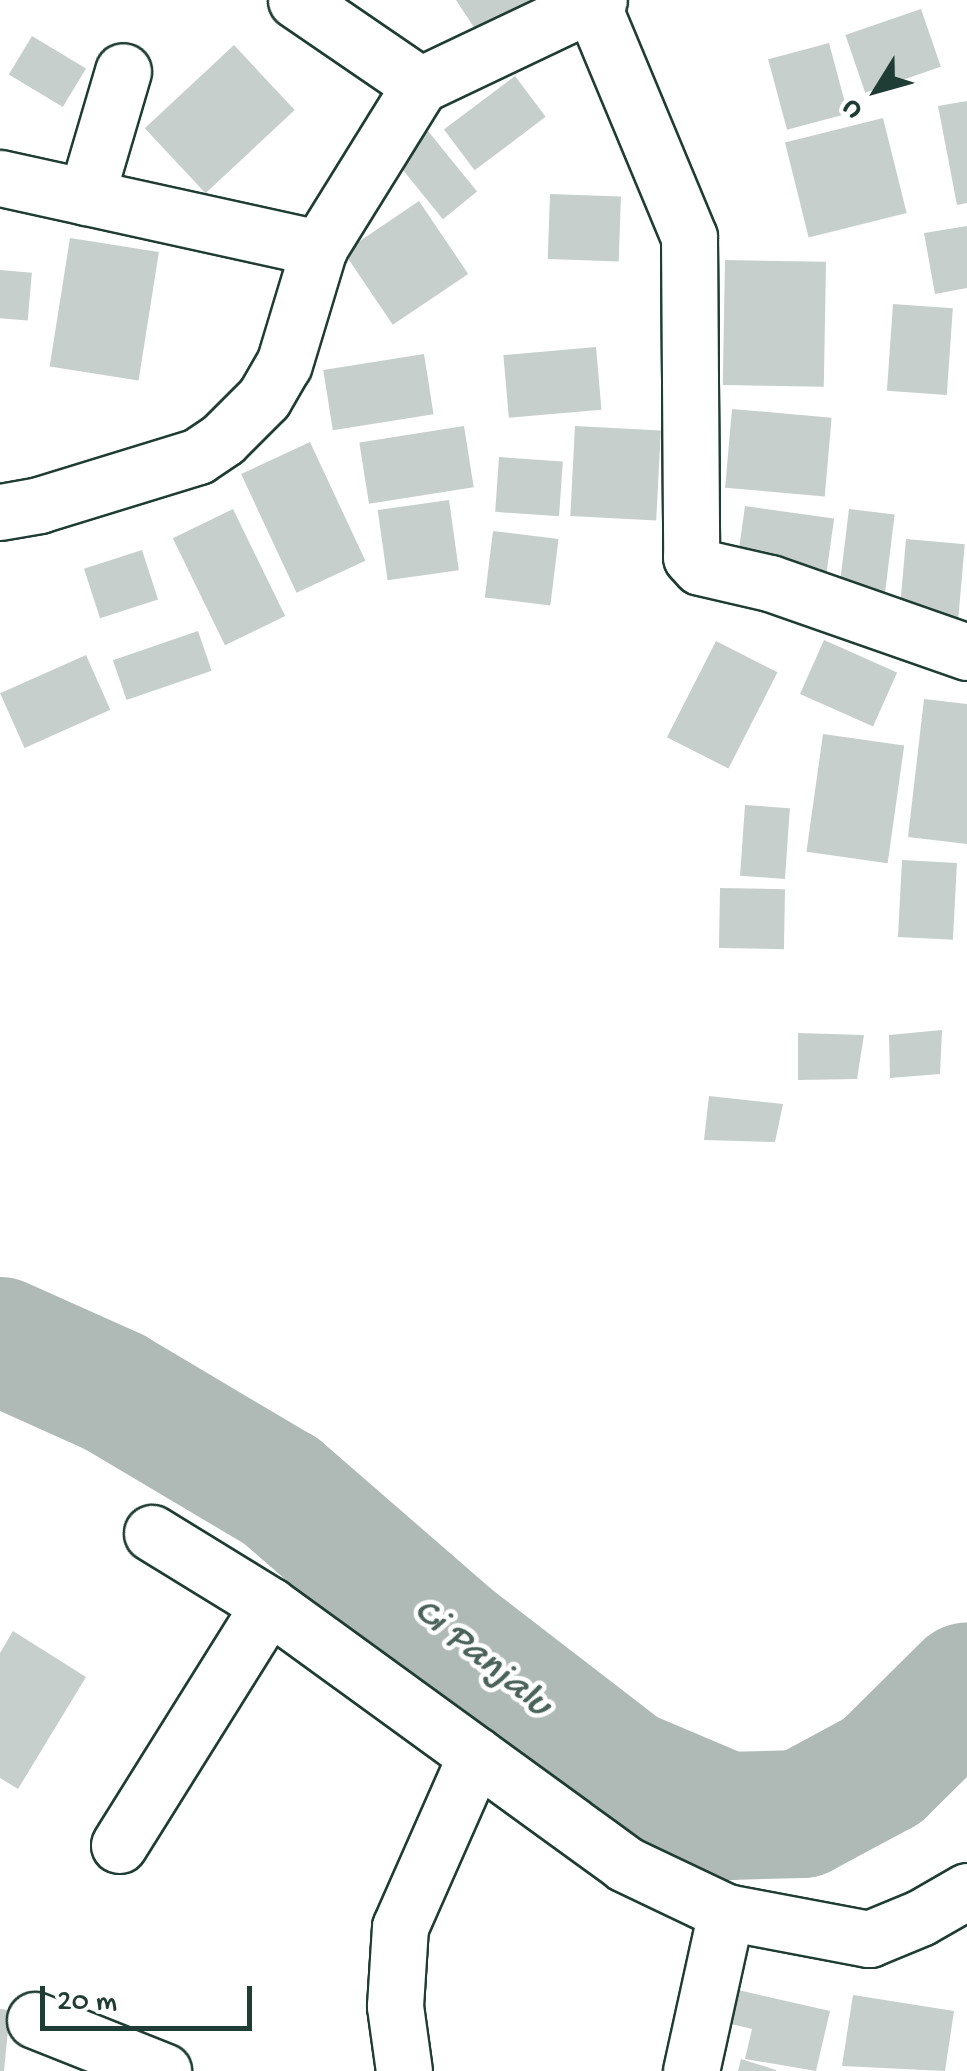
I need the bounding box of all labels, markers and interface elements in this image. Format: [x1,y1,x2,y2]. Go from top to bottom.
north arrow [827,40,927,140]
text: U [835,92,871,125]
water label: Ci Panjalu [402,1589,560,1729]
scale bar [45,1966,258,2028]
text: 20 m [57,1986,117,2021]

